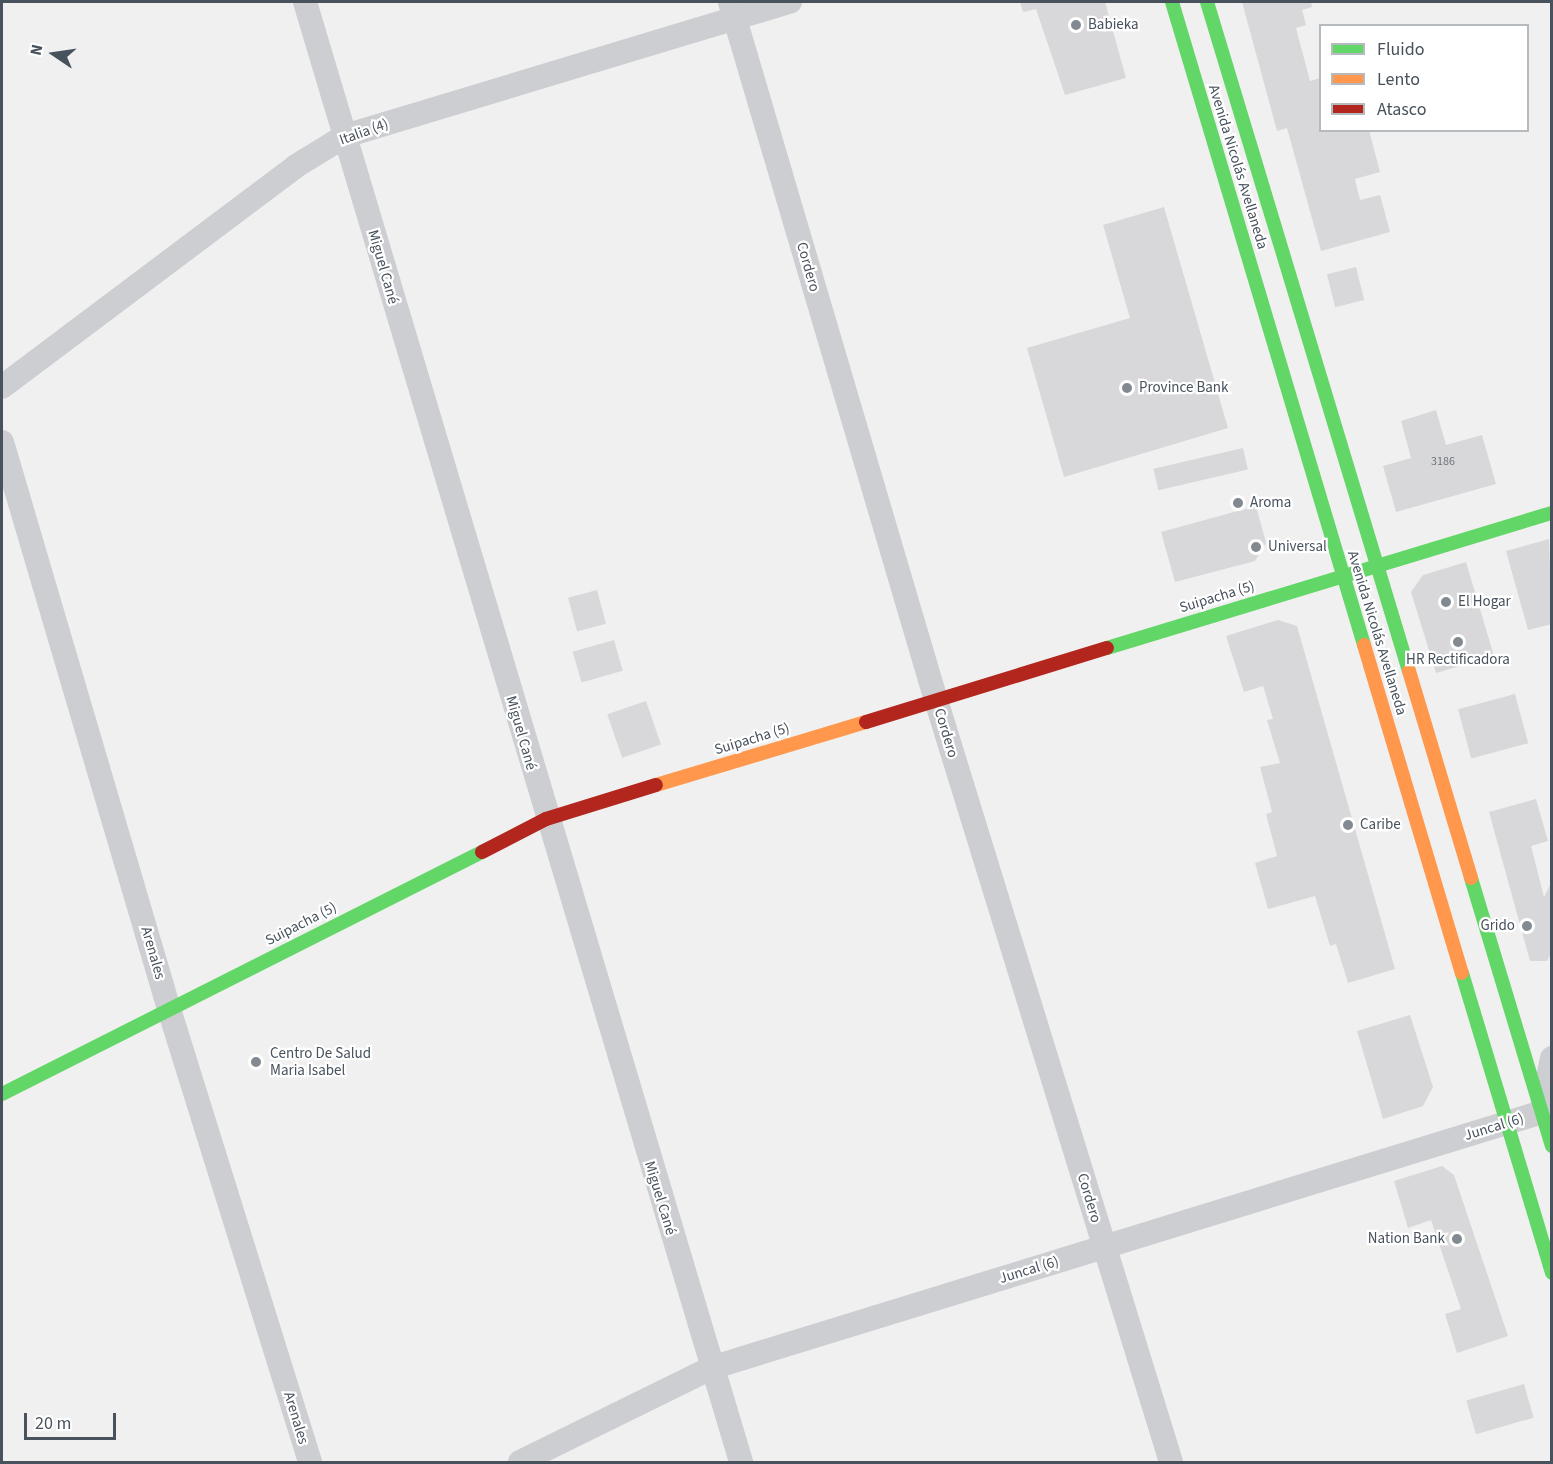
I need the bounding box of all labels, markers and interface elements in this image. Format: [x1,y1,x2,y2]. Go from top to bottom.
place label: Babieka [1088,16,1139,34]
marker: Babieka [1069,18,1083,32]
north arrow [24,24,84,84]
legend [1319,24,1529,132]
text: Fluido [1377,37,1424,62]
text: N [25,42,48,58]
text: Lento [1377,67,1420,92]
street label: Avenida Nicolás Avellaneda [1204,83,1272,251]
text: Atasco [1377,97,1426,122]
street label: Italia (4) [337,115,391,149]
street label: Miguel Cané [364,228,402,306]
street label: Cordero [792,240,824,294]
place label: Province Bank [1139,379,1228,397]
marker: Province Bank [1120,381,1134,395]
house number: 3186 [1431,455,1455,469]
place label: Aroma [1250,494,1291,512]
marker: Aroma [1231,496,1245,510]
place label: Universal [1268,538,1327,556]
marker: Universal [1249,540,1263,554]
street label: Avenida Nicolás Avellaneda [1343,549,1411,717]
street label: Suipacha (5) [1177,577,1257,617]
place label: El Hogar [1458,593,1511,611]
marker: El Hogar [1439,595,1453,609]
marker: HR Rectificadora [1451,635,1465,649]
place label: HR Rectificadora [1406,651,1510,669]
street label: Miguel Cané [502,694,540,772]
street label: Cordero [930,706,962,760]
street label: Suipacha (5) [712,719,792,759]
place label: Caribe [1360,816,1401,834]
marker: Caribe [1341,818,1355,832]
street label: Suipacha (5) [262,898,340,950]
place label: Grido [1480,917,1515,935]
marker: Grido [1520,919,1534,933]
street label: Arenales [137,925,169,981]
place label: Centro De Salud Maria Isabel [270,1044,371,1079]
marker: Centro De Salud Maria Isabel [247,1053,265,1071]
street label: Juncal (6) [1462,1109,1526,1145]
street label: Miguel Cané [640,1159,680,1237]
street label: Cordero [1073,1171,1105,1225]
place label: Nation Bank [1368,1230,1445,1248]
marker: Nation Bank [1450,1232,1464,1246]
street label: Juncal (6) [997,1252,1061,1288]
street label: Arenales [280,1390,312,1446]
scale bar [27,1401,118,1439]
text: 20 m [35,1411,71,1436]

